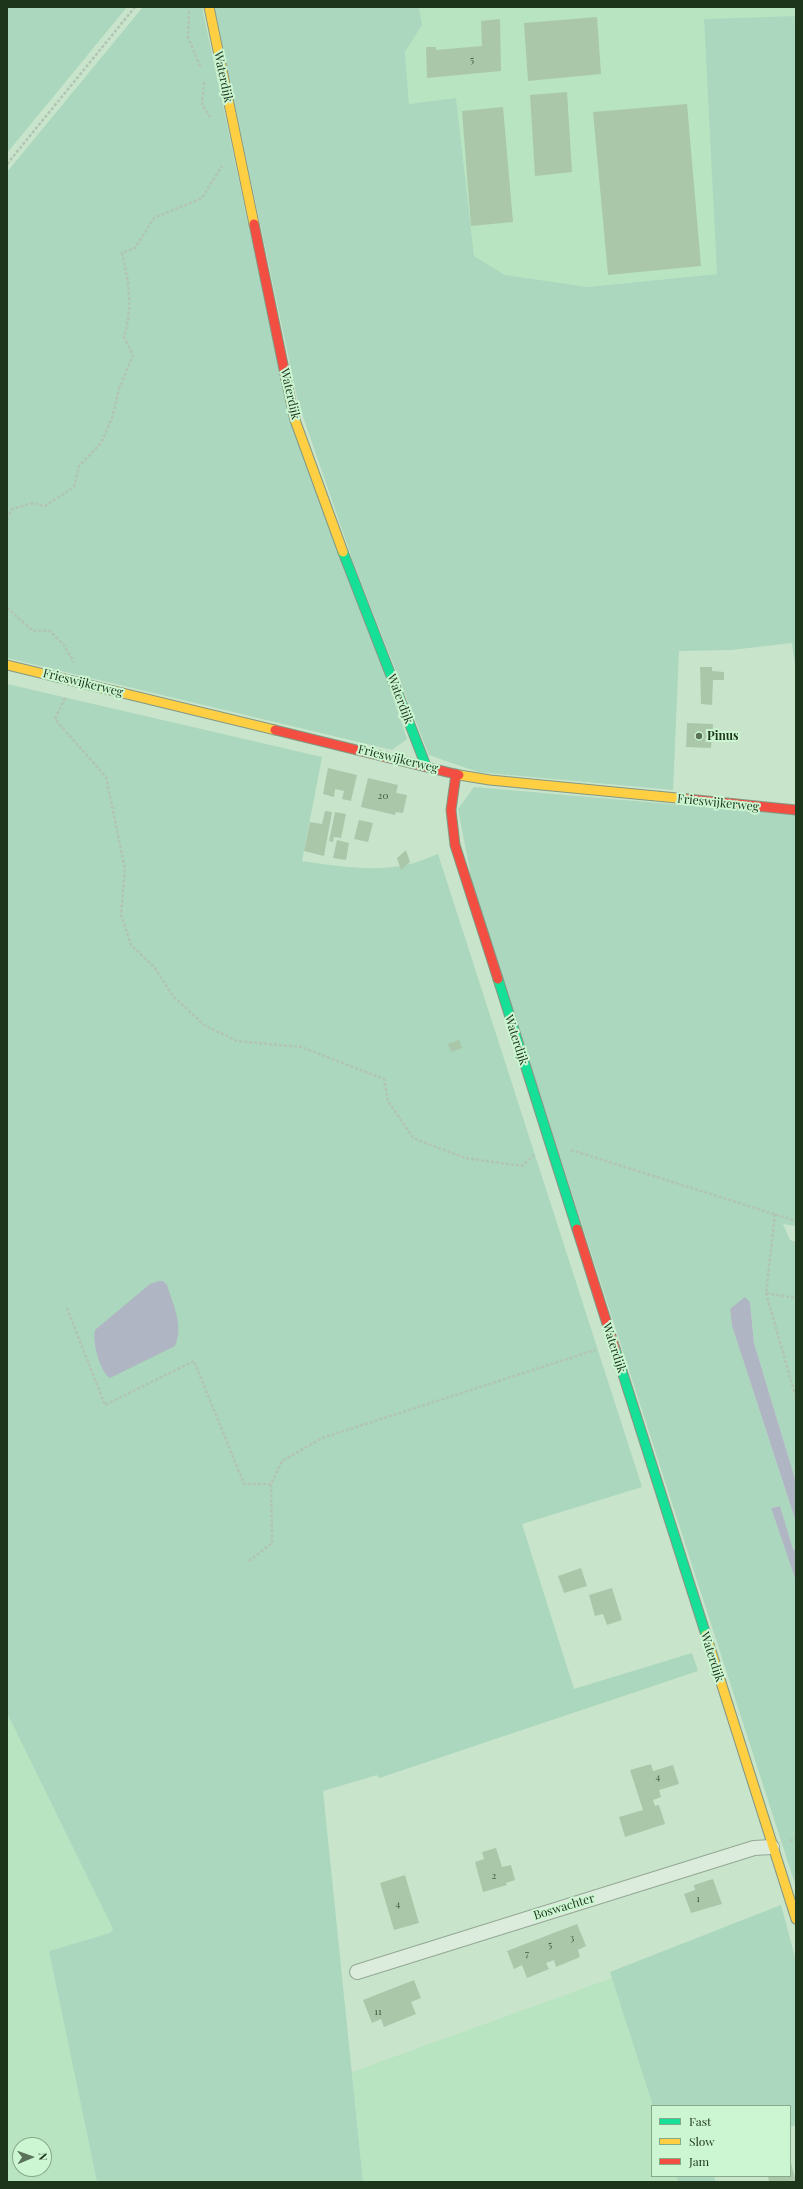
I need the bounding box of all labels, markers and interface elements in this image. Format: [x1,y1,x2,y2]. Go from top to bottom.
street label: Waterdijk [211,50,235,104]
house number: 5 [470,54,474,66]
street label: Waterdijk [277,367,303,421]
street label: Frieswijkerweg [41,666,125,700]
street label: Waterdijk [384,672,416,726]
place label: Pinus [707,729,739,743]
marker: Pinus [694,731,704,741]
street label: Frieswijkerweg [356,742,440,776]
house number: 20 [378,790,388,802]
street label: Frieswijkerweg [676,792,760,814]
street label: Waterdijk [501,1013,531,1067]
street label: Waterdijk [599,1321,629,1375]
street label: Waterdijk [697,1630,727,1684]
house number: 4 [656,1771,660,1783]
house number: 2 [492,1870,496,1882]
street label: Boswachter [532,1891,596,1923]
house number: 1 [696,1893,700,1905]
house number: 4 [396,1898,400,1910]
house number: 3 [570,1932,574,1944]
house number: 5 [548,1939,552,1951]
house number: 7 [525,1948,529,1960]
house number: 11 [374,2006,382,2018]
legend [651,2105,791,2177]
text: Fast [689,2113,711,2129]
text: Slow [689,2133,715,2149]
north arrow [12,2137,52,2177]
text: N [36,2152,51,2161]
text: Jam [689,2153,709,2169]

